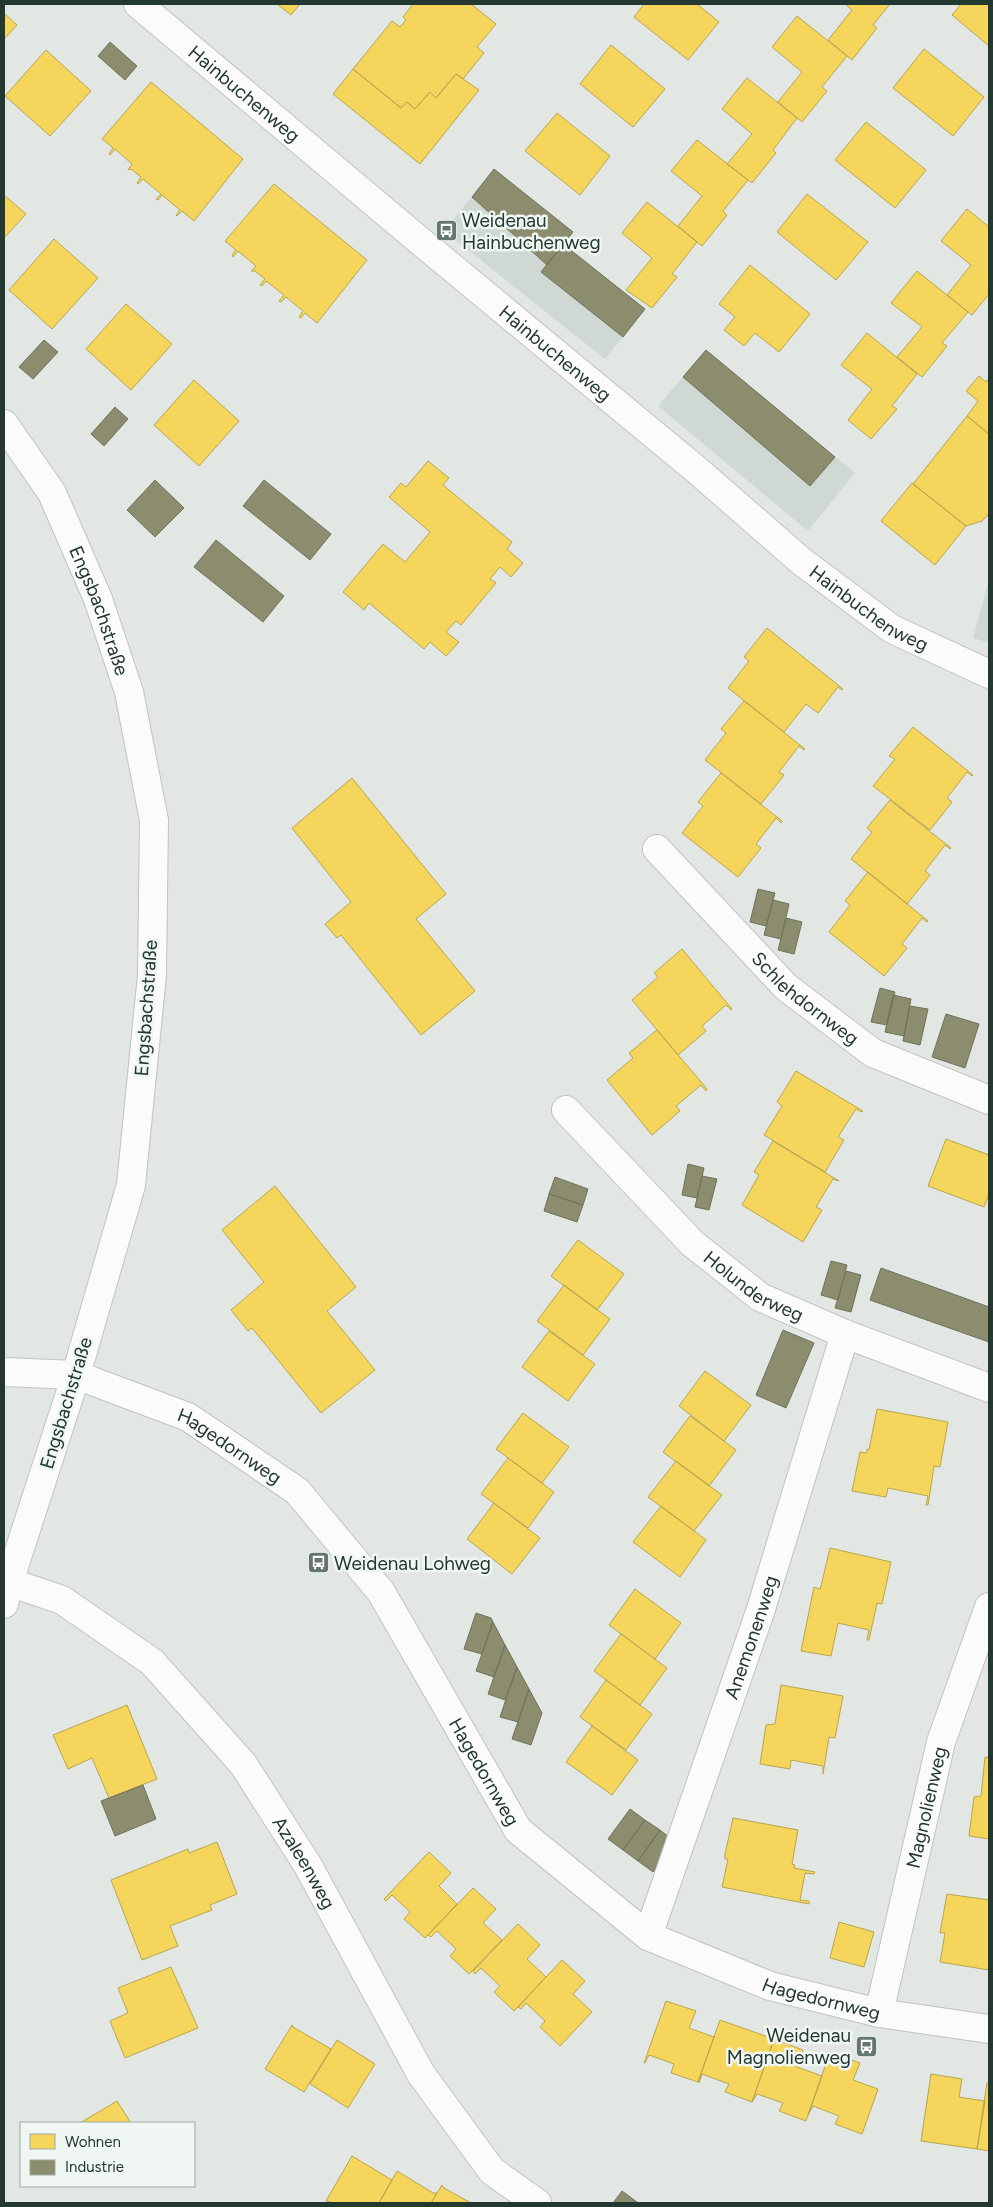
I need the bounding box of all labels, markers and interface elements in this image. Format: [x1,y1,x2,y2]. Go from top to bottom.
street label: Hainbuchenweg [184,40,305,147]
place label: Weidenau Hainbuchenweg [462,209,601,254]
bus stop icon: Weidenau Hainbuchenweg [434,219,458,243]
street label: Hainbuchenweg [495,300,616,406]
street label: Engsbachstraße [65,542,134,678]
street label: Hainbuchenweg [805,560,932,656]
street label: Engsbachstraße [130,939,162,1077]
street label: Schlehdornweg [747,947,864,1050]
street label: Holunderweg [699,1245,807,1326]
street label: Engsbachstraße [35,1334,97,1472]
street label: Hagedornweg [175,1403,286,1489]
bus stop icon: Weidenau Lohweg [306,1551,330,1575]
place label: Weidenau Lohweg [334,1552,491,1575]
street label: Anemonenweg [719,1573,782,1702]
street label: Hagedornweg [444,1713,524,1830]
street label: Magnolienweg [901,1744,951,1870]
street label: Azaleenweg [268,1812,341,1913]
street label: Hagedornweg [759,1973,883,2024]
place label: Weidenau Magnolienweg [727,2024,851,2069]
bus stop icon: Weidenau Magnolienweg [855,2034,879,2058]
legend [20,2122,195,2187]
text: Wohnen [65,2133,121,2151]
text: Industrie [65,2158,124,2176]

